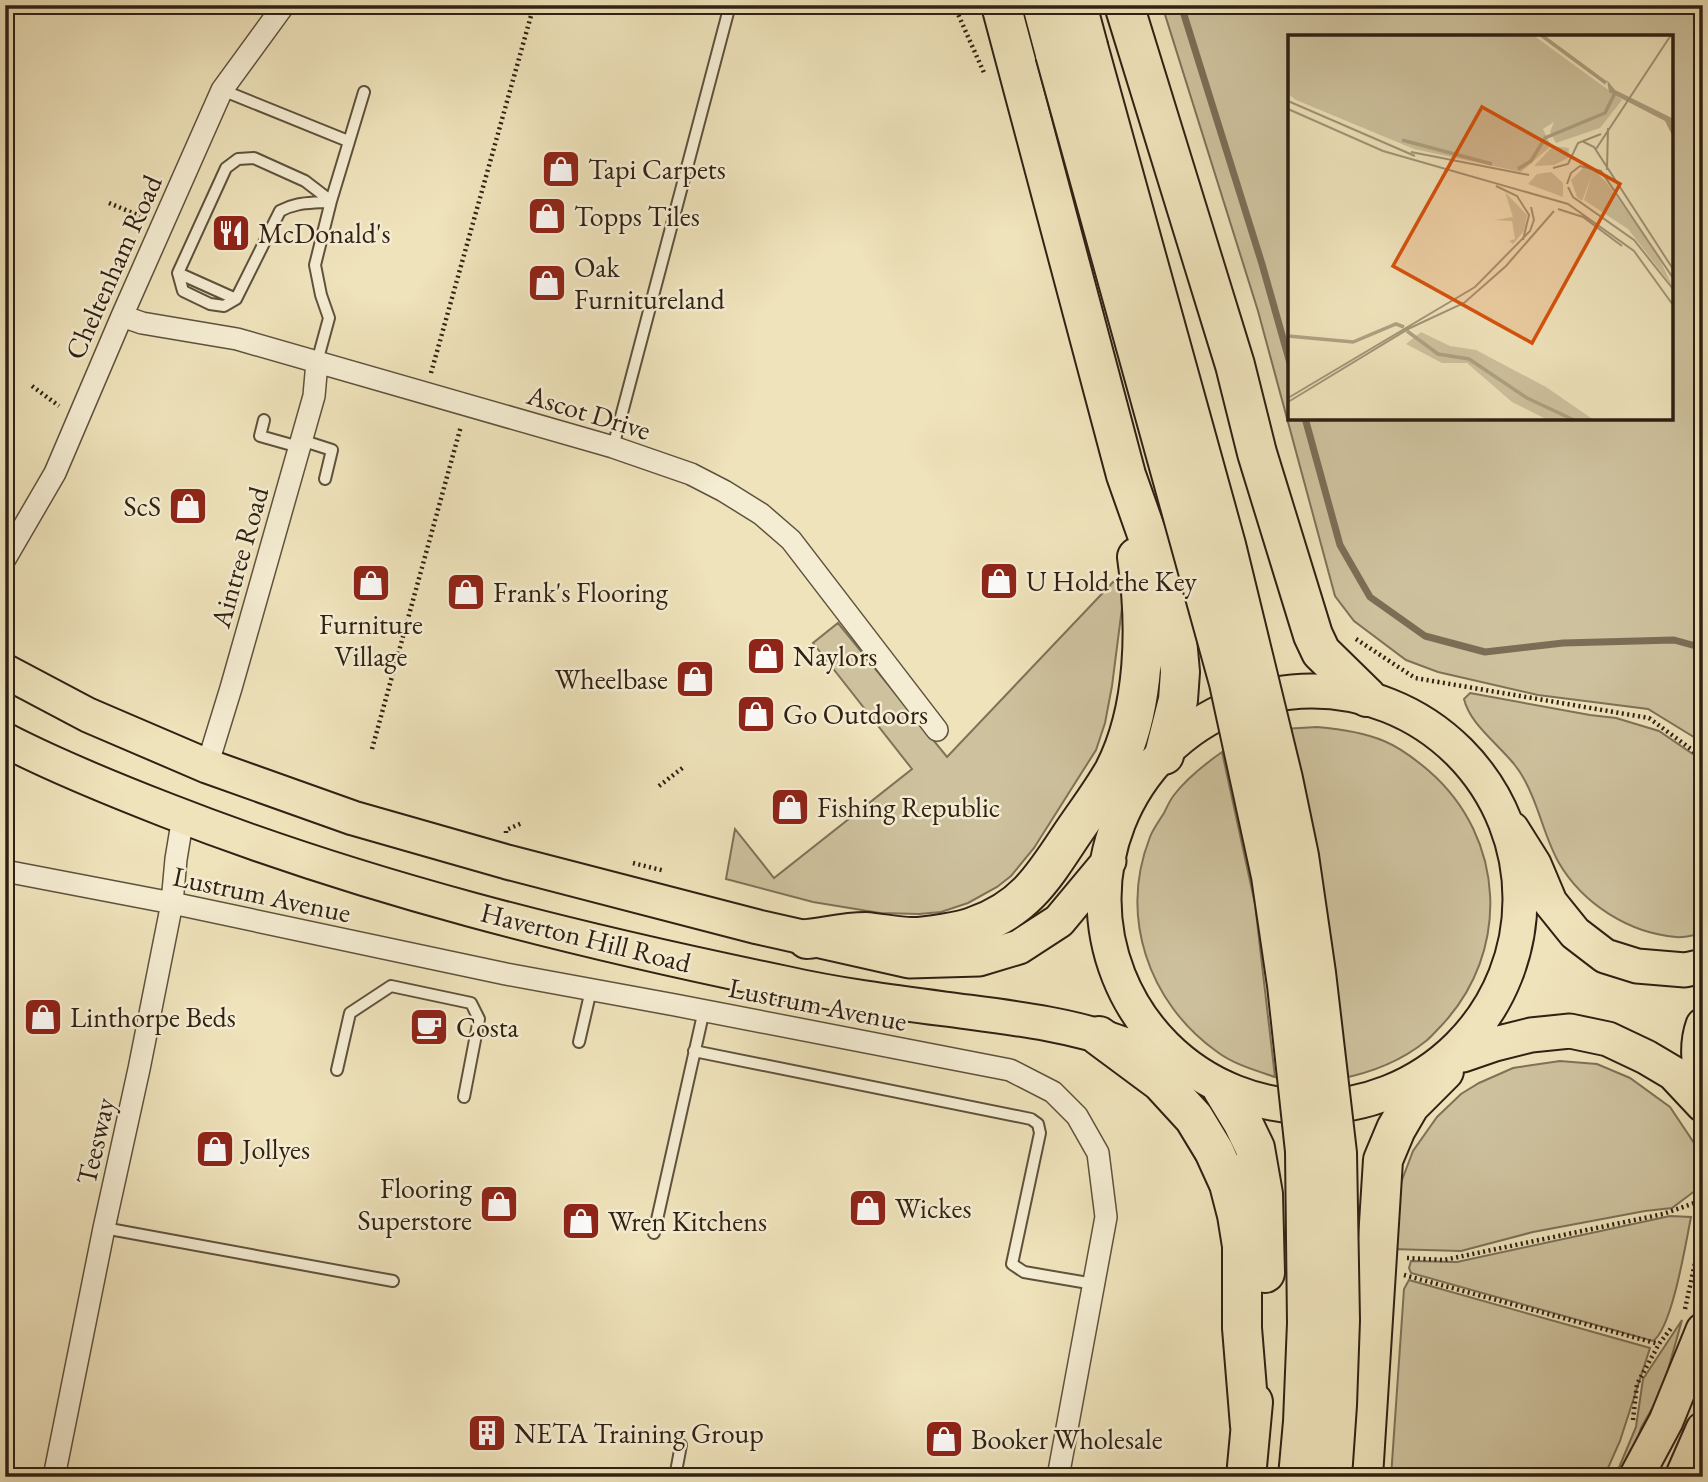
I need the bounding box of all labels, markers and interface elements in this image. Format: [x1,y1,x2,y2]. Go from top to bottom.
inset map [1288,35,1673,420]
shop icon: Tapi Carpets [540,148,582,190]
place label: Tapi Carpets [588,151,726,187]
street label: Cheltenham Road [56,168,170,365]
shop icon: Topps Tiles [526,195,568,237]
place label: Topps Tiles [574,198,700,234]
restaurant icon: McDonald's [210,212,252,254]
place label: McDonald's [258,215,391,251]
place label: Oak Furnitureland [574,249,726,317]
shop icon: Oak Furnitureland [526,262,568,304]
street label: Ascot Drive [522,376,655,448]
street label: Aintree Road [201,482,277,633]
shop icon: ScS [167,485,209,527]
place label: ScS [124,488,161,524]
shop icon: U Hold the Key [978,560,1020,602]
shop icon: Furniture Village [350,562,392,604]
place label: U Hold the Key [1026,563,1198,599]
shop icon: Frank's Flooring [445,571,487,613]
place label: Frank's Flooring [493,574,669,610]
place label: Furniture Village [319,606,423,674]
shop icon: Naylors [745,635,787,677]
place label: Naylors [793,638,877,674]
shop icon: Wheelbase [674,658,716,700]
place label: Wheelbase [555,661,668,697]
shop icon: Go Outdoors [735,693,777,735]
place label: Go Outdoors [783,696,928,732]
shop icon: Fishing Republic [769,786,811,828]
place label: Fishing Republic [817,789,1000,825]
street label: Lustrum Avenue [170,858,354,930]
street label: Haverton Hill Road [477,893,696,981]
street label: Lustrum Avenue [726,969,910,1039]
shop icon: Linthorpe Beds [22,996,64,1038]
place label: Linthorpe Beds [70,999,236,1035]
cafe icon: Costa [408,1006,450,1048]
place label: Costa [456,1009,520,1045]
street label: Teesway [68,1093,123,1188]
shop icon: Jollyes [194,1128,236,1170]
place label: Jollyes [240,1131,310,1167]
place label: Flooring Superstore [357,1170,473,1238]
shop icon: Flooring Superstore [478,1183,520,1225]
shop icon: Wickes [847,1187,889,1229]
place label: Wickes [895,1190,971,1226]
shop icon: Wren Kitchens [560,1200,602,1242]
place label: Wren Kitchens [608,1203,767,1239]
building icon: NETA Training Group [466,1412,508,1454]
place label: NETA Training Group [514,1415,764,1451]
shop icon: Booker Wholesale [923,1418,965,1460]
place label: Booker Wholesale [971,1421,1163,1457]

